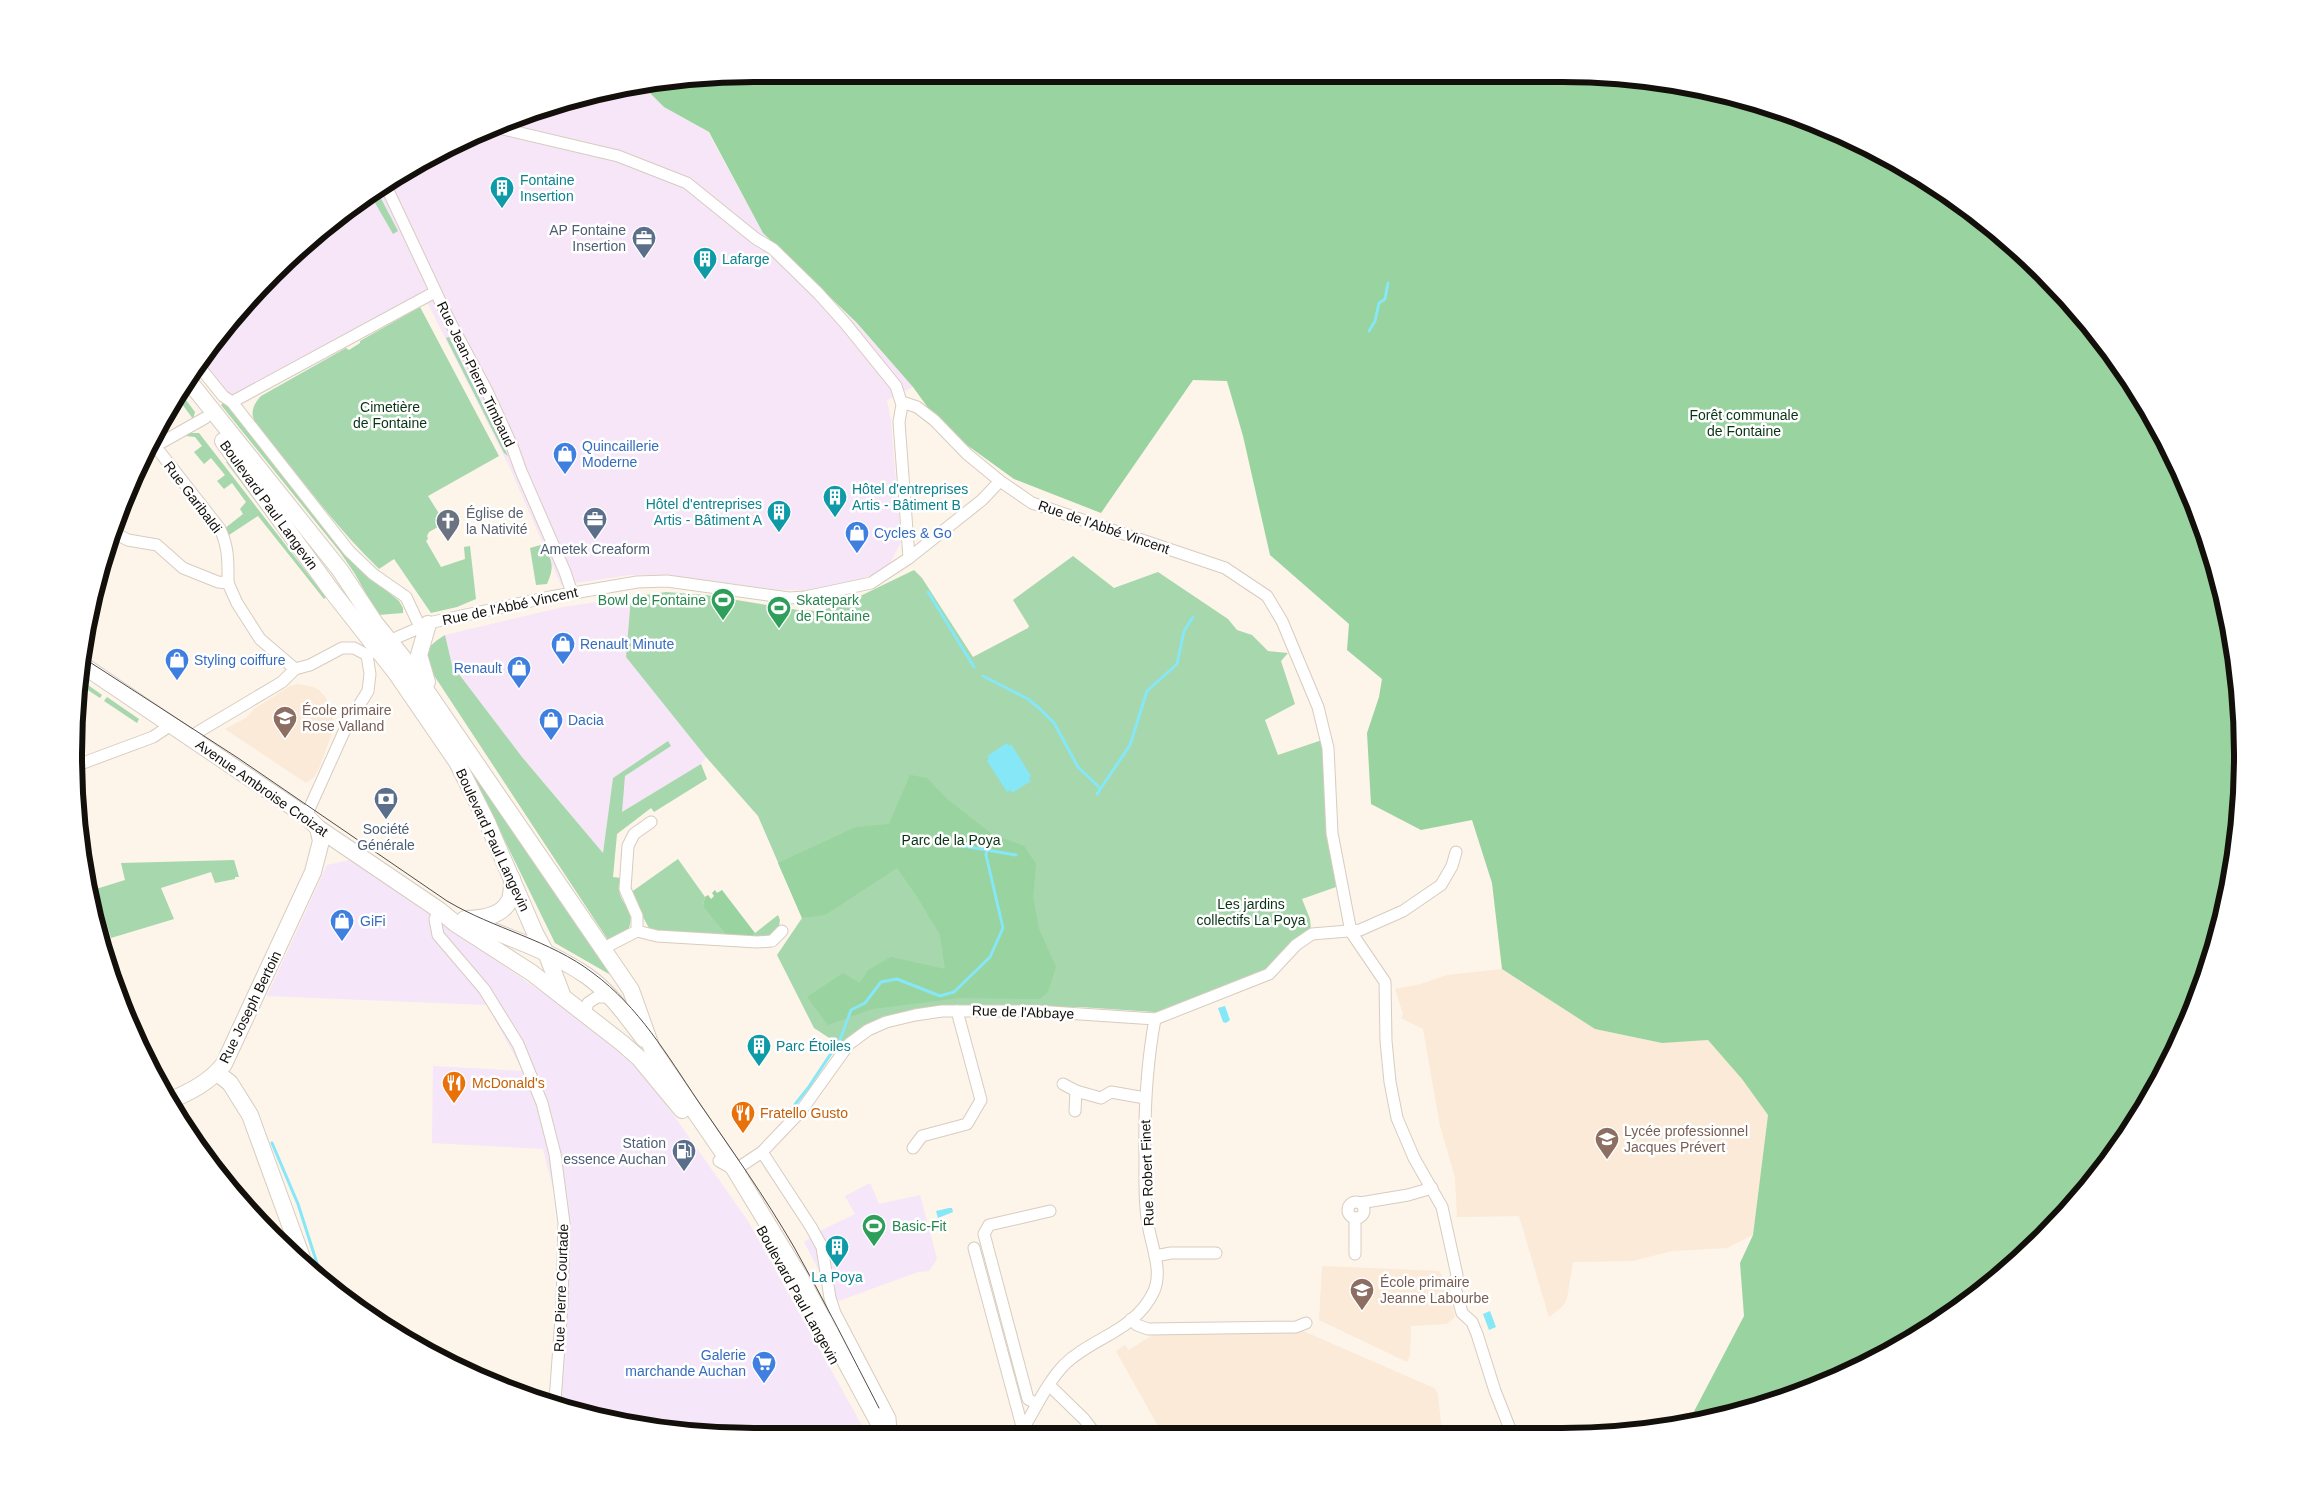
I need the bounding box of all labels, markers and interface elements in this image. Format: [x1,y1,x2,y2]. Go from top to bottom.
place label: Fontaine Insertion [520,172,575,204]
building icon: Fontaine Insertion [489,175,515,209]
place label: AP Fontaine Insertion [549,222,626,254]
office icon: AP Fontaine Insertion [631,225,657,259]
building icon: Lafarge [692,246,718,280]
place label: Lafarge [722,251,770,267]
street label: Rue Jean-Pierre Timbaud [434,299,518,449]
park label: Cimetière de Fontaine [353,399,427,431]
park label: Forêt communale de Fontaine [1690,407,1799,439]
street label: Boulevard Paul Langevin [217,437,321,573]
place label: Quincaillerie Moderne [582,438,659,470]
shop icon: Quincaillerie Moderne [552,441,578,475]
street label: Rue Garibaldi [161,458,225,536]
place label: Hôtel d'entreprises Artis - Bâtiment B [852,481,968,513]
building icon: Hôtel d'entreprises Artis - Bâtiment B [822,484,848,518]
place label: Hôtel d'entreprises Artis - Bâtiment A [646,496,763,528]
street label: Rue de l'Abbé Vincent [1036,497,1172,557]
building icon: Hôtel d'entreprises Artis - Bâtiment A [766,499,792,533]
place label: Église de la Nativité [466,505,528,537]
office icon: Ametek Creaform [582,506,608,540]
church icon: Église de la Nativité [435,508,461,542]
shop icon: Cycles & Go [844,520,870,554]
place label: Cycles & Go [874,525,952,541]
place label: Ametek Creaform [540,541,650,557]
street label: Rue de l'Abbé Vincent [441,584,579,628]
sports icon: Bowl de Fontaine [710,587,736,621]
place label: Bowl de Fontaine [598,592,706,608]
place label: Skatepark de Fontaine [796,592,870,624]
sports icon: Skatepark de Fontaine [766,595,792,629]
shop icon: Renault Minute [550,631,576,665]
place label: Renault Minute [580,636,674,652]
shop icon: Styling coiffure [164,647,190,681]
place label: Styling coiffure [194,652,286,668]
shop icon: Renault [506,655,532,689]
place label: Renault [454,660,502,676]
place label: École primaire Rose Valland [302,702,392,734]
school or university icon: École primaire Rose Valland [272,705,298,739]
shop icon: Dacia [538,707,564,741]
place label: Dacia [568,712,604,728]
street label: Avenue Ambroise Croizat [193,736,331,840]
street label: Boulevard Paul Langevin [453,766,533,914]
bank icon: Société Générale [373,786,399,820]
place label: Société Générale [357,821,415,853]
park label: Parc de la Poya [902,832,1001,848]
park label: Les jardins collectifs La Poya [1197,896,1306,928]
shop icon: GiFi [329,908,355,942]
place label: GiFi [360,913,386,929]
street label: Rue Joseph Bertoin [216,948,284,1066]
street label: Rue de l'Abbaye [972,1002,1075,1022]
building icon: Parc Étoiles [746,1033,772,1067]
place label: Parc Étoiles [776,1038,851,1054]
restaurant icon: McDonald's [441,1070,467,1104]
place label: McDonald's [472,1075,545,1091]
restaurant icon: Fratello Gusto [730,1100,756,1134]
place label: Fratello Gusto [760,1105,848,1121]
street label: Rue Robert Finet [1137,1119,1157,1227]
place label: Lycée professionnel Jacques Prévert [1624,1123,1748,1155]
school or university icon: Lycée professionnel Jacques Prévert [1594,1126,1620,1160]
place label: Station essence Auchan [563,1135,666,1167]
fuel station icon: Station essence Auchan [671,1138,697,1172]
sports icon: Basic-Fit [861,1213,887,1247]
place label: Basic-Fit [892,1218,947,1234]
street label: Rue Pierre Courtade [551,1223,571,1352]
street label: Boulevard Paul Langevin [753,1223,843,1367]
building icon: La Poya [824,1234,850,1268]
place label: La Poya [811,1269,863,1285]
place label: École primaire Jeanne Labourbe [1380,1274,1489,1306]
school or university icon: École primaire Jeanne Labourbe [1349,1277,1375,1311]
place label: Galerie marchande Auchan [625,1347,746,1379]
supermarket icon: Galerie marchande Auchan [751,1350,777,1384]

